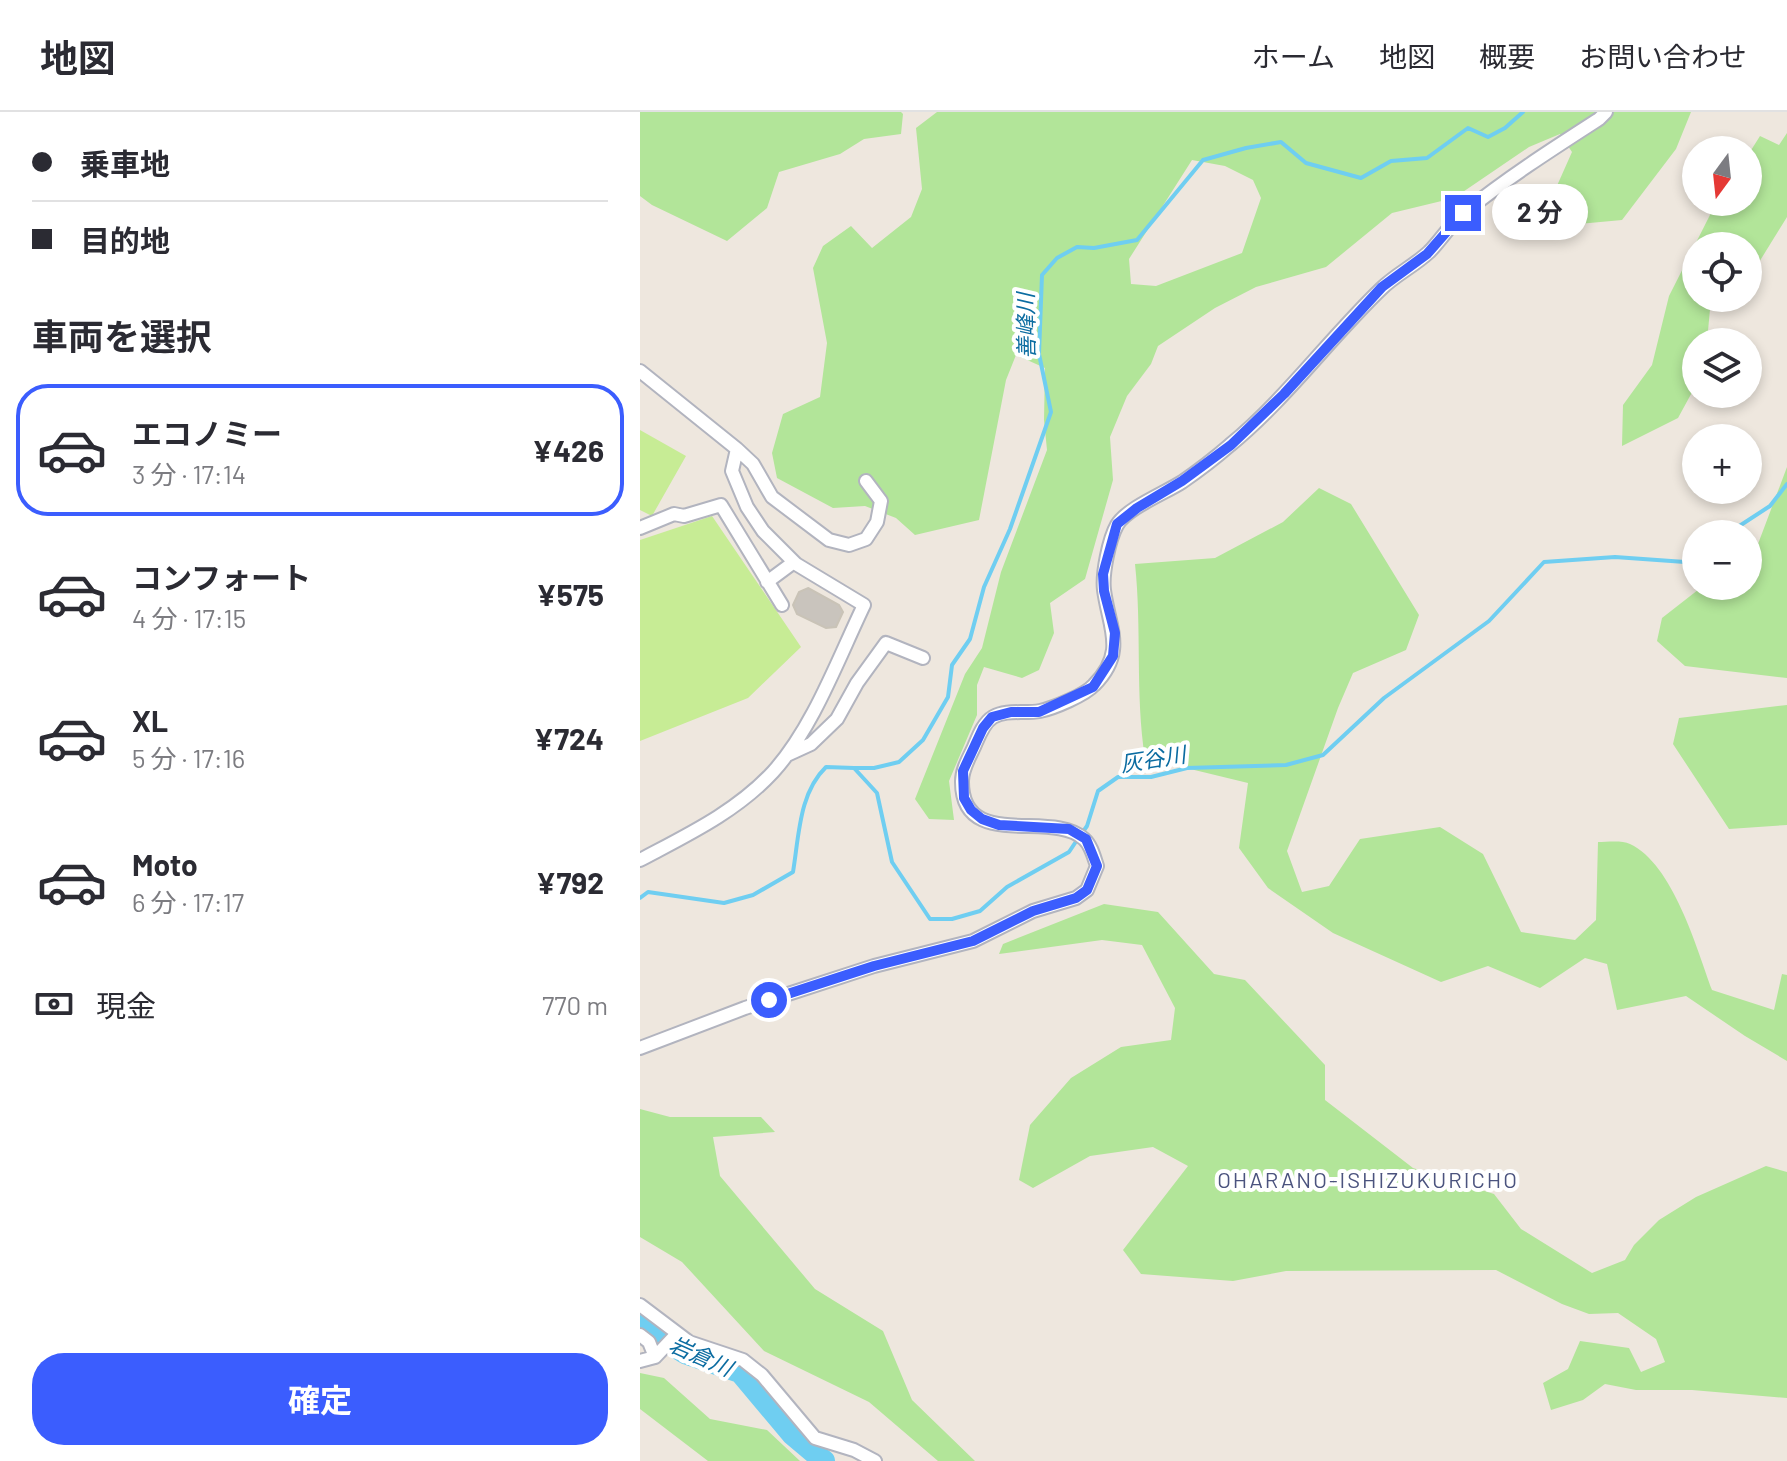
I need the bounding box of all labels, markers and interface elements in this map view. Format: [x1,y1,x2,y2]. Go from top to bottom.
text: 地図 [40,34,116,80]
text: ホーム [1252,39,1335,73]
text: 地図 [1379,39,1435,73]
text: 概要 [1479,39,1535,73]
text: お問い合わせ [1579,39,1747,73]
north arrow [1682,136,1762,216]
map controls [1682,136,1762,600]
text: 乗車地 [80,145,170,181]
callout: 2 分 [1491,185,1587,241]
route end [1445,195,1481,231]
text: 2 分 [1517,196,1563,227]
text: 目的地 [80,222,170,258]
button: locate [1682,232,1762,312]
water label: 善峰川 [1011,291,1039,359]
text: 車両を選択 [32,314,212,357]
button: layers [1682,328,1762,408]
icon: car [36,414,108,486]
text: エコノミー [132,415,282,451]
button: + [1682,424,1762,504]
text: ¥426 [532,432,604,468]
text: 3 分 · 17:14 [132,458,246,489]
button: − [1682,520,1762,600]
icon: car [36,558,108,630]
text: コンフォート [132,559,311,595]
text: ¥575 [536,576,604,612]
text: 4 分 · 17:15 [132,602,246,633]
icon: car [36,702,108,774]
text: XL [132,702,168,738]
text: ¥724 [534,720,604,756]
water label: 灰谷川 [1118,740,1189,776]
text: 5 分 · 17:16 [132,742,245,773]
icon: car [36,846,108,918]
text: Moto [132,846,198,882]
text: ¥792 [536,864,604,900]
text: 6 分 · 17:17 [132,886,244,917]
icon: cash [32,982,76,1026]
route start [751,982,787,1018]
text: 現金 [96,987,156,1023]
text: 770 m [542,989,608,1020]
district label: OHARANO-ISHIZUKURICHO [1217,1166,1519,1192]
water label: 岩倉川 [666,1330,739,1381]
button: 確定 [32,1353,608,1445]

